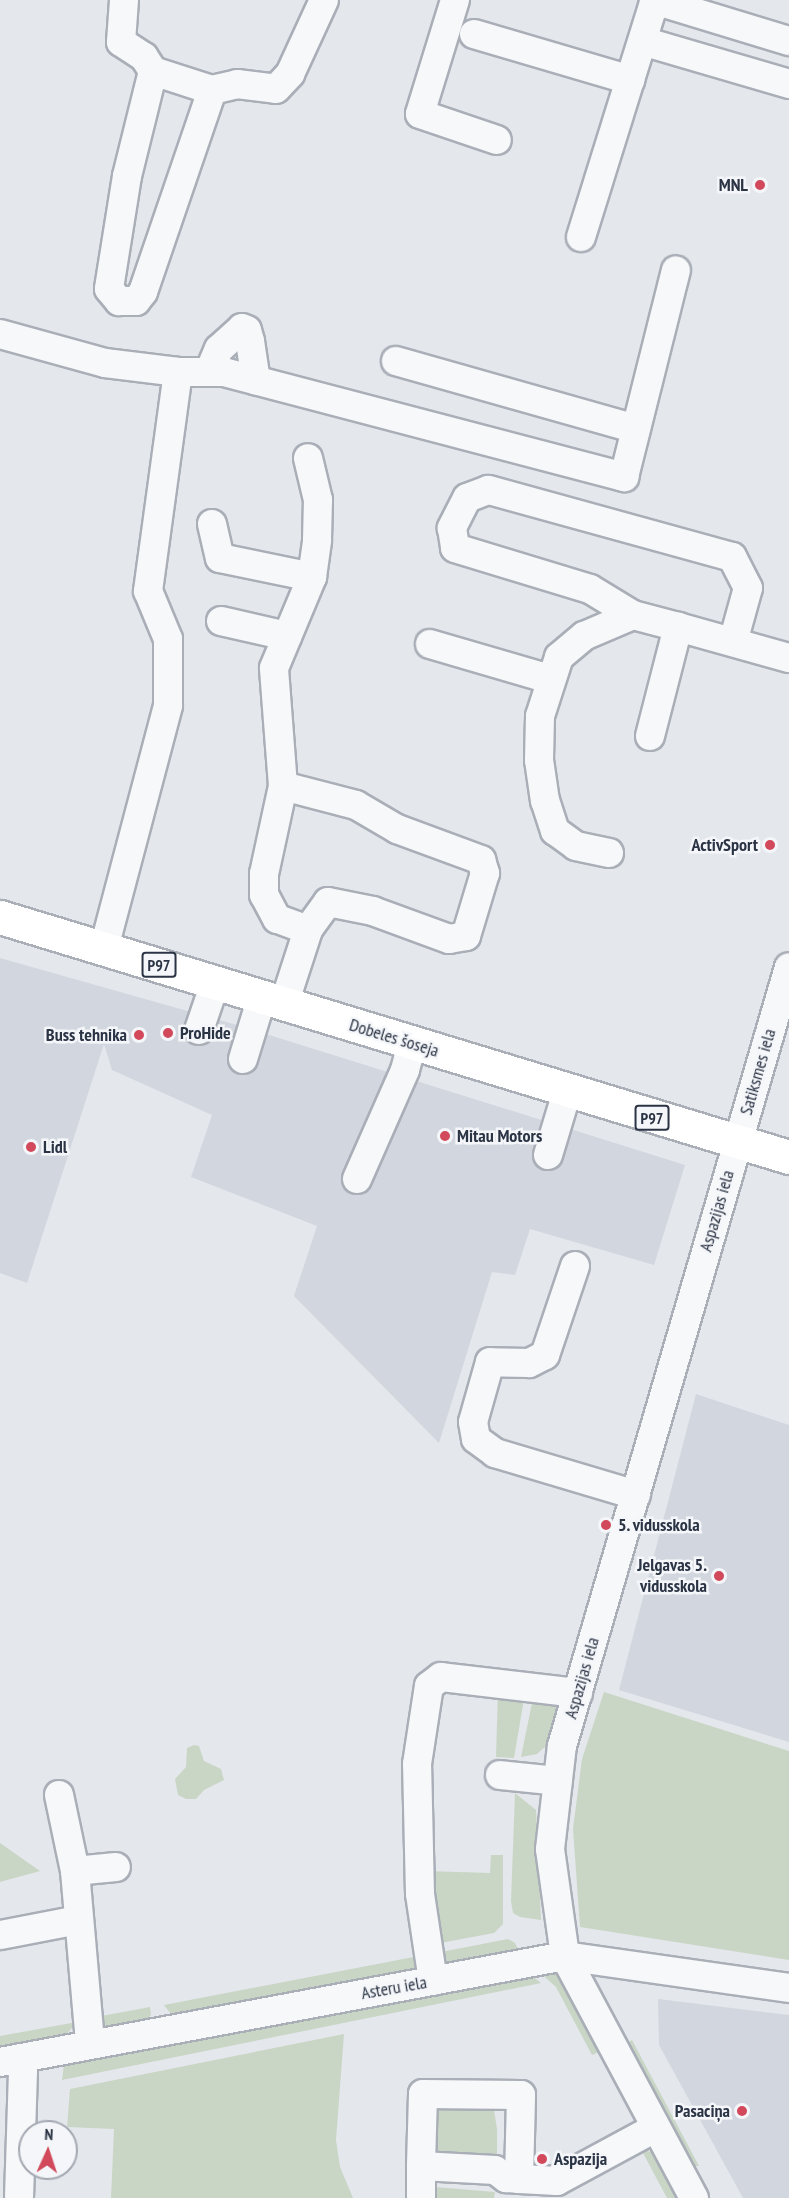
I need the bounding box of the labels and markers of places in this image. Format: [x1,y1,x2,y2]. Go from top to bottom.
place label: MNL [719,174,748,196]
marker: MNL [753,178,767,192]
place label: ActivSport [692,834,758,856]
marker: ActivSport [763,838,777,852]
place label: ProHide [180,1022,231,1044]
place label: Buss tehnika [46,1024,127,1046]
marker: ProHide [161,1026,175,1040]
marker: Buss tehnika [132,1028,146,1042]
place label: Mitau Motors [457,1125,542,1147]
marker: Mitau Motors [438,1129,452,1143]
place label: Lidl [43,1136,67,1158]
marker: Lidl [24,1140,38,1154]
place label: 5. vidusskola [618,1514,701,1536]
marker: 5. vidusskola [599,1518,613,1532]
place label: Jelgavas 5. vidusskola [637,1555,707,1598]
marker: Jelgavas 5. vidusskola [712,1569,726,1583]
place label: Pasaciņa [675,2100,730,2122]
marker: Pasaciņa [735,2104,749,2118]
place label: Aspazija [554,2148,607,2170]
marker: Aspazija [535,2152,549,2166]

